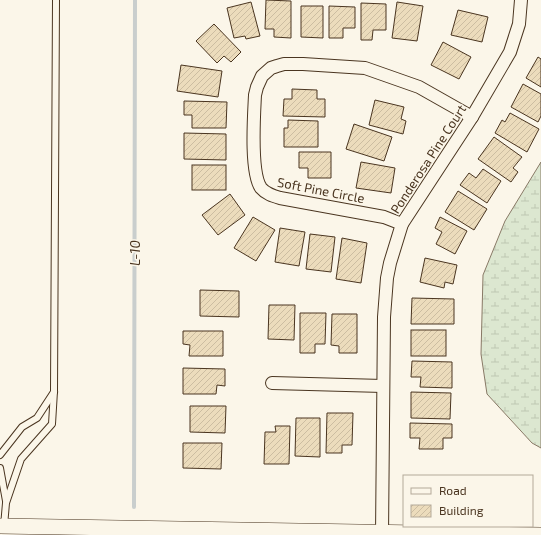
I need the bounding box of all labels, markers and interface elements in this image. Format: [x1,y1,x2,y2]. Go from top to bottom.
street label: Ponderosa Pine Court [387,101,469,217]
street label: Soft Pine Circle [276,174,366,206]
water label: L-10 [126,240,143,266]
legend [403,475,533,527]
text: Road [439,483,467,497]
text: Building [439,503,484,517]

